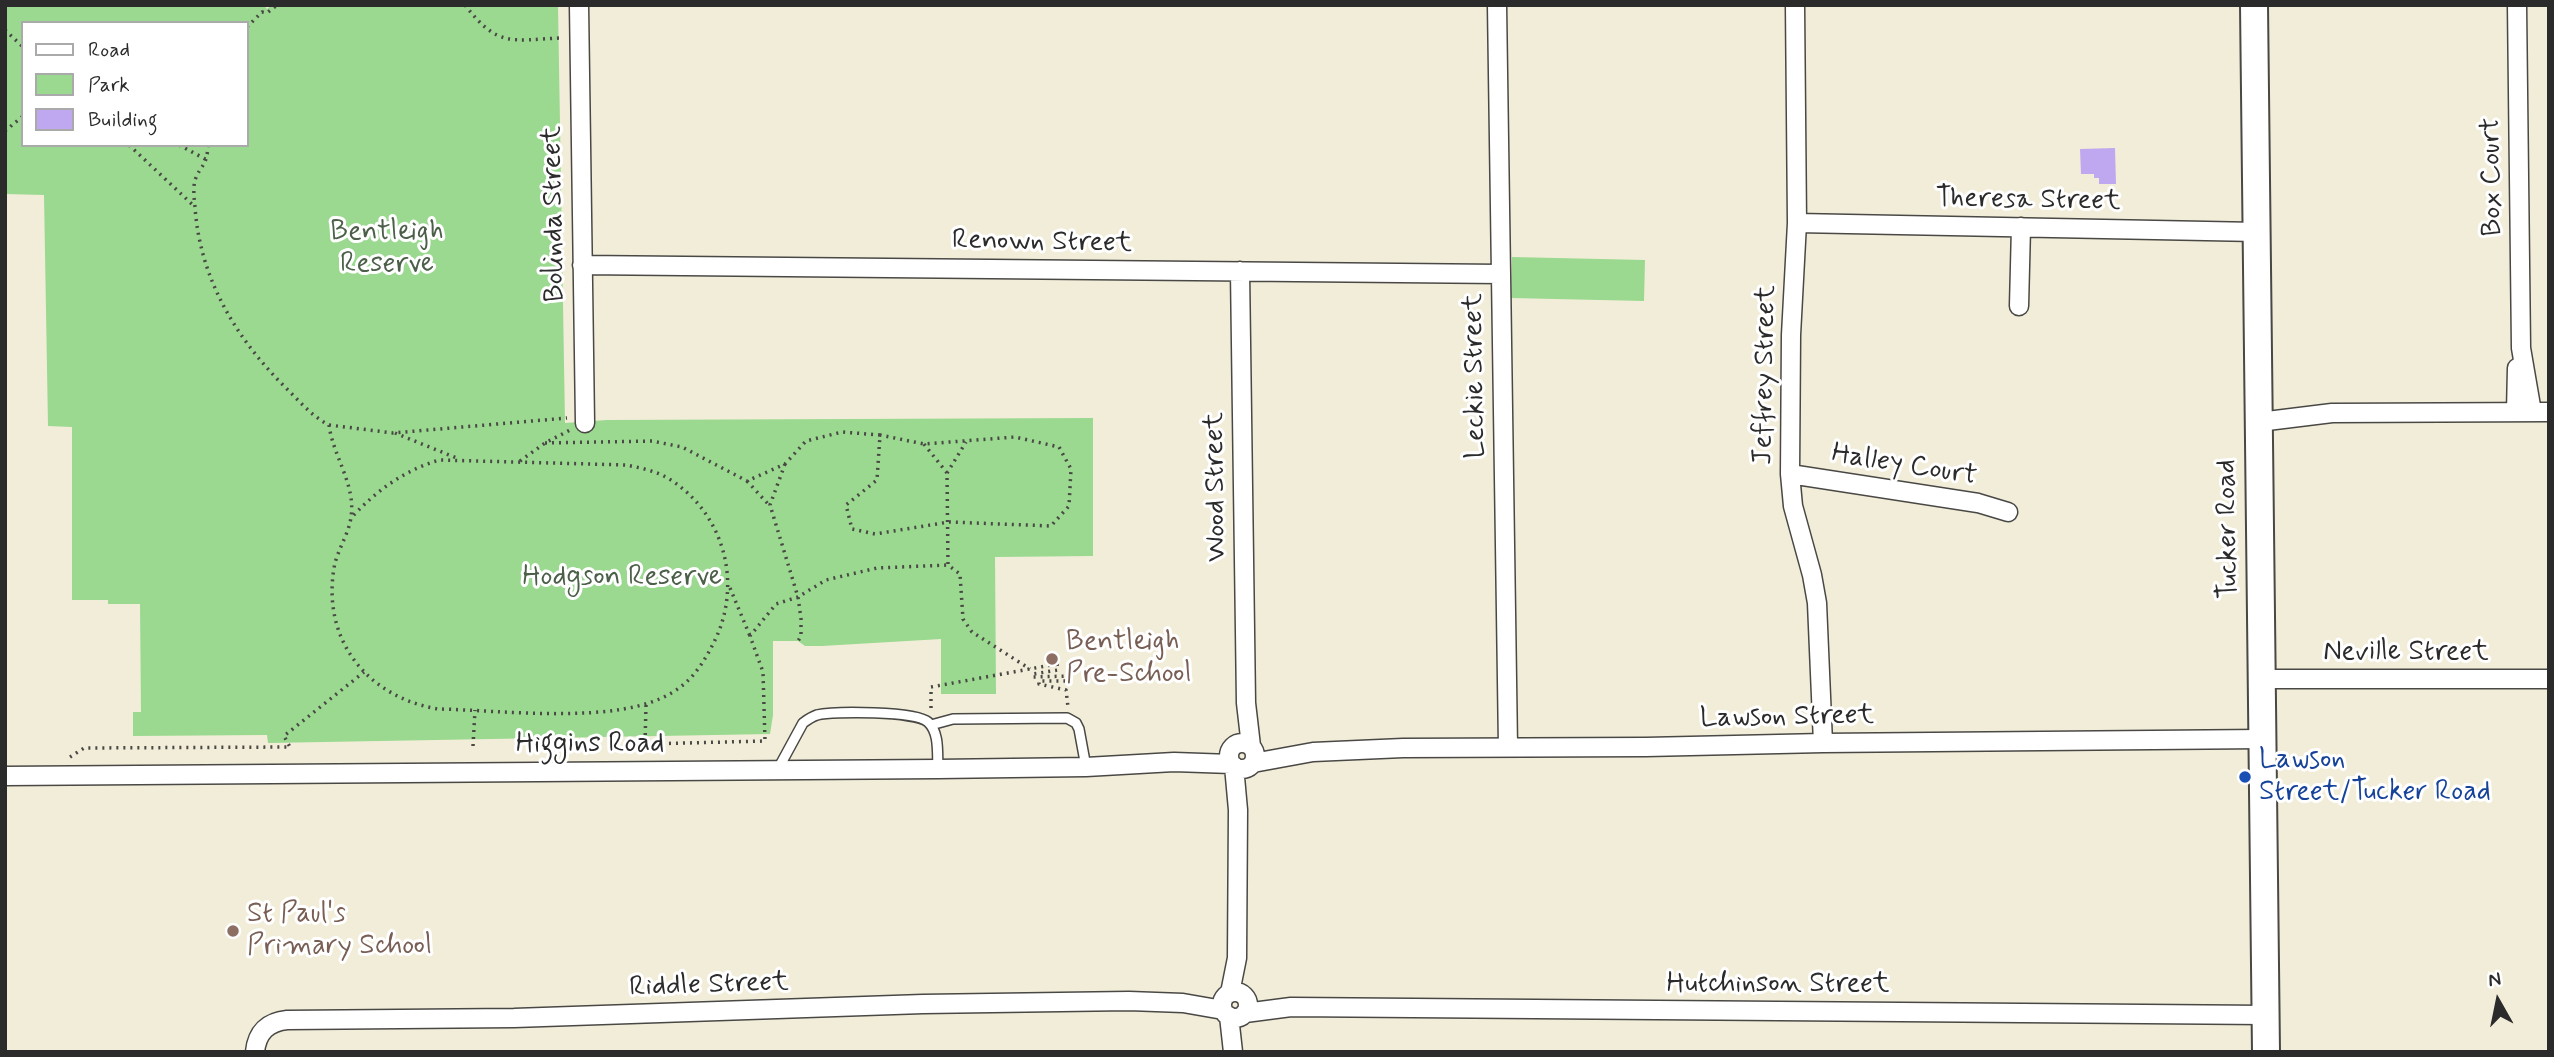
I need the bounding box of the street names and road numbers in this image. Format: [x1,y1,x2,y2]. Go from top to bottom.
street label: Box Court [2475,117,2511,237]
street label: Bolinda Street [537,126,573,302]
street label: Theresa Street [1935,183,2121,219]
street label: Renown Street [952,225,1132,261]
street label: Jeffrey Street [1748,285,1784,465]
street label: Leckie Street [1458,293,1494,459]
street label: Wood Street [1199,412,1235,562]
street label: Halley Court [1829,438,1979,494]
street label: Tucker Road [2211,459,2247,599]
street label: Neville Street [2323,636,2489,670]
street label: Lawson Street [1700,700,1874,736]
street label: Higgins Road [516,728,664,762]
street label: Riddle Street [629,966,789,1006]
street label: Hutchinson Street [1667,968,1889,1002]

